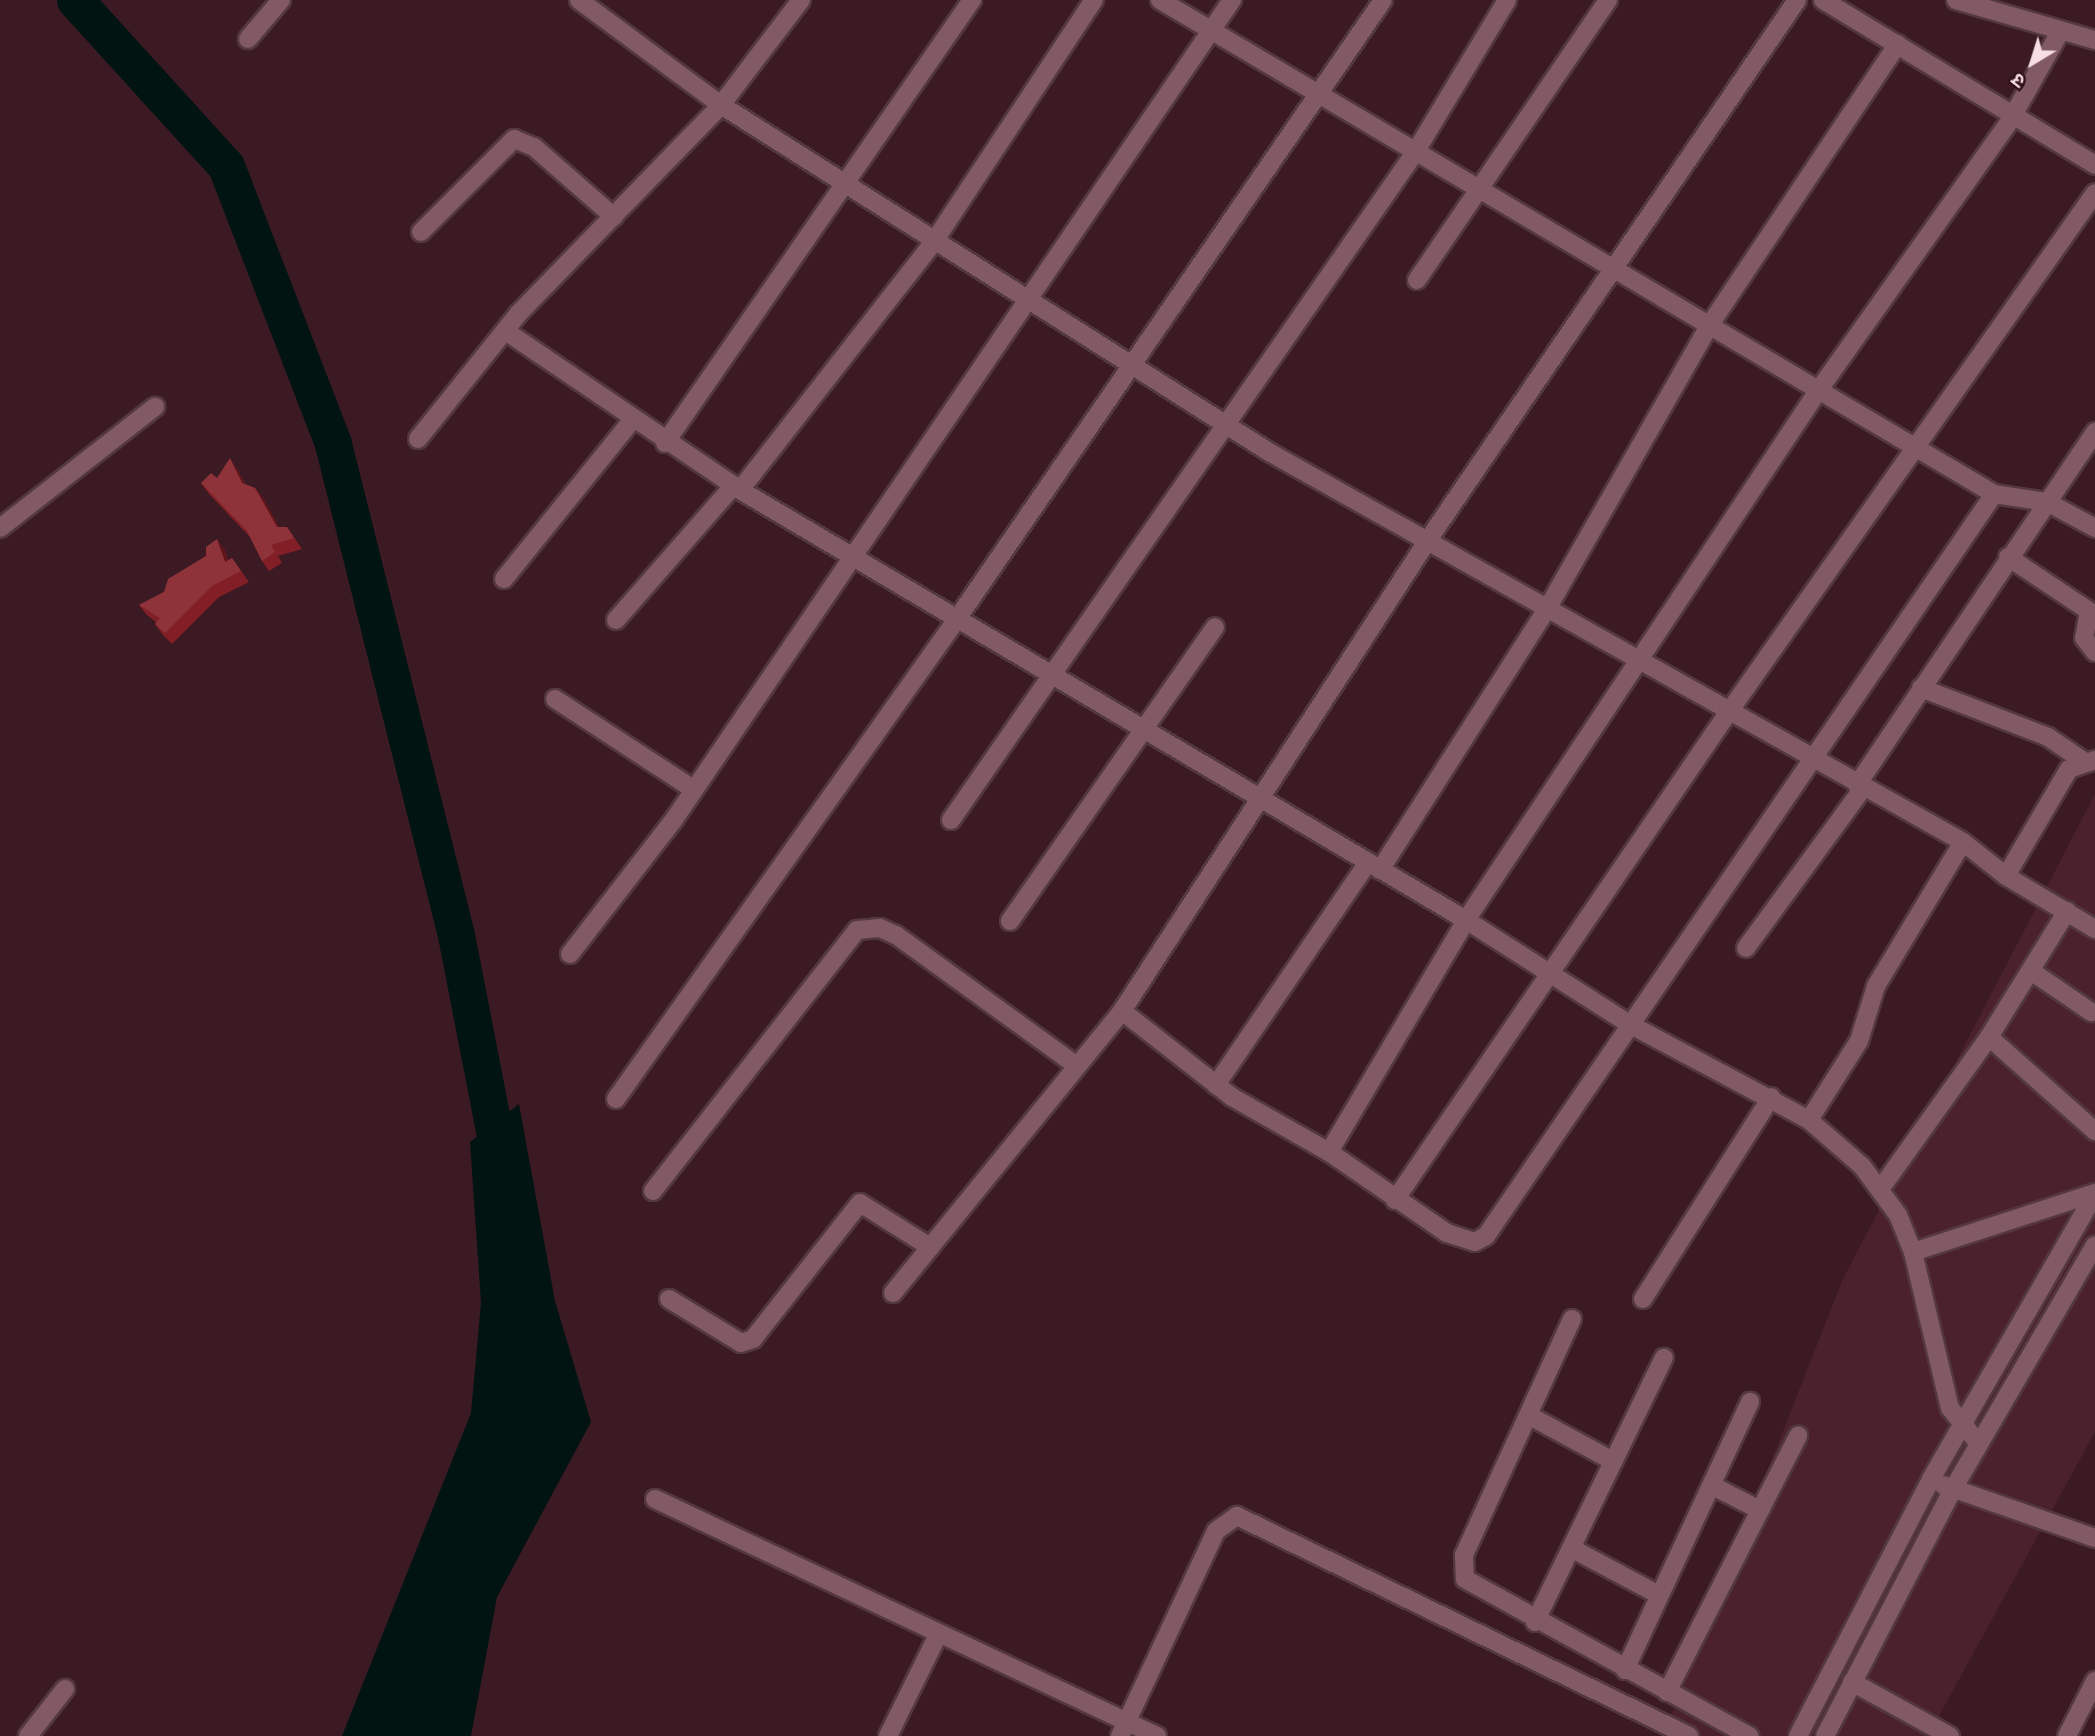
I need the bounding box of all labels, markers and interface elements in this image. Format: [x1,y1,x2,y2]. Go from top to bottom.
north arrow [1997,28,2067,98]
text: उ [2009,69,2029,91]

